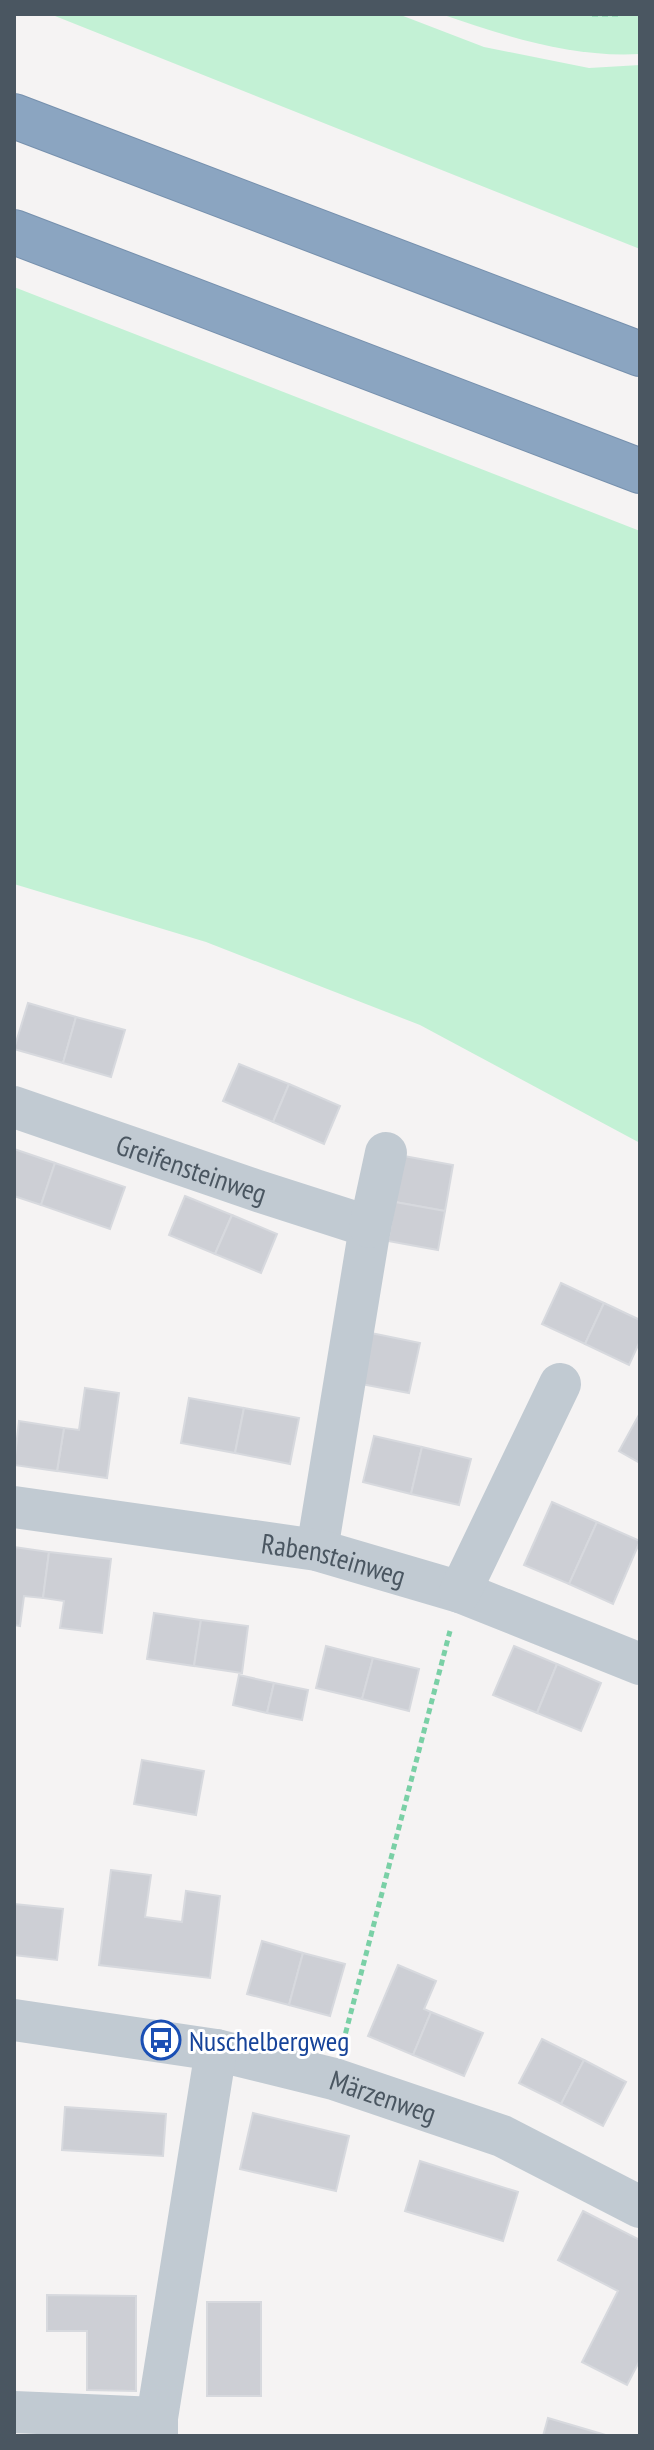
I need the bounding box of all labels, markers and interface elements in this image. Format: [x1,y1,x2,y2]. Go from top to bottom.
street label: Greifensteinweg [112,1125,272,1211]
street label: Rabensteinweg [259,1524,410,1594]
bus stop icon: Nuschelbergweg [140,2019,182,2061]
place label: Nuschelbergweg [189,2022,349,2059]
street label: Märzenweg [325,2061,442,2131]

